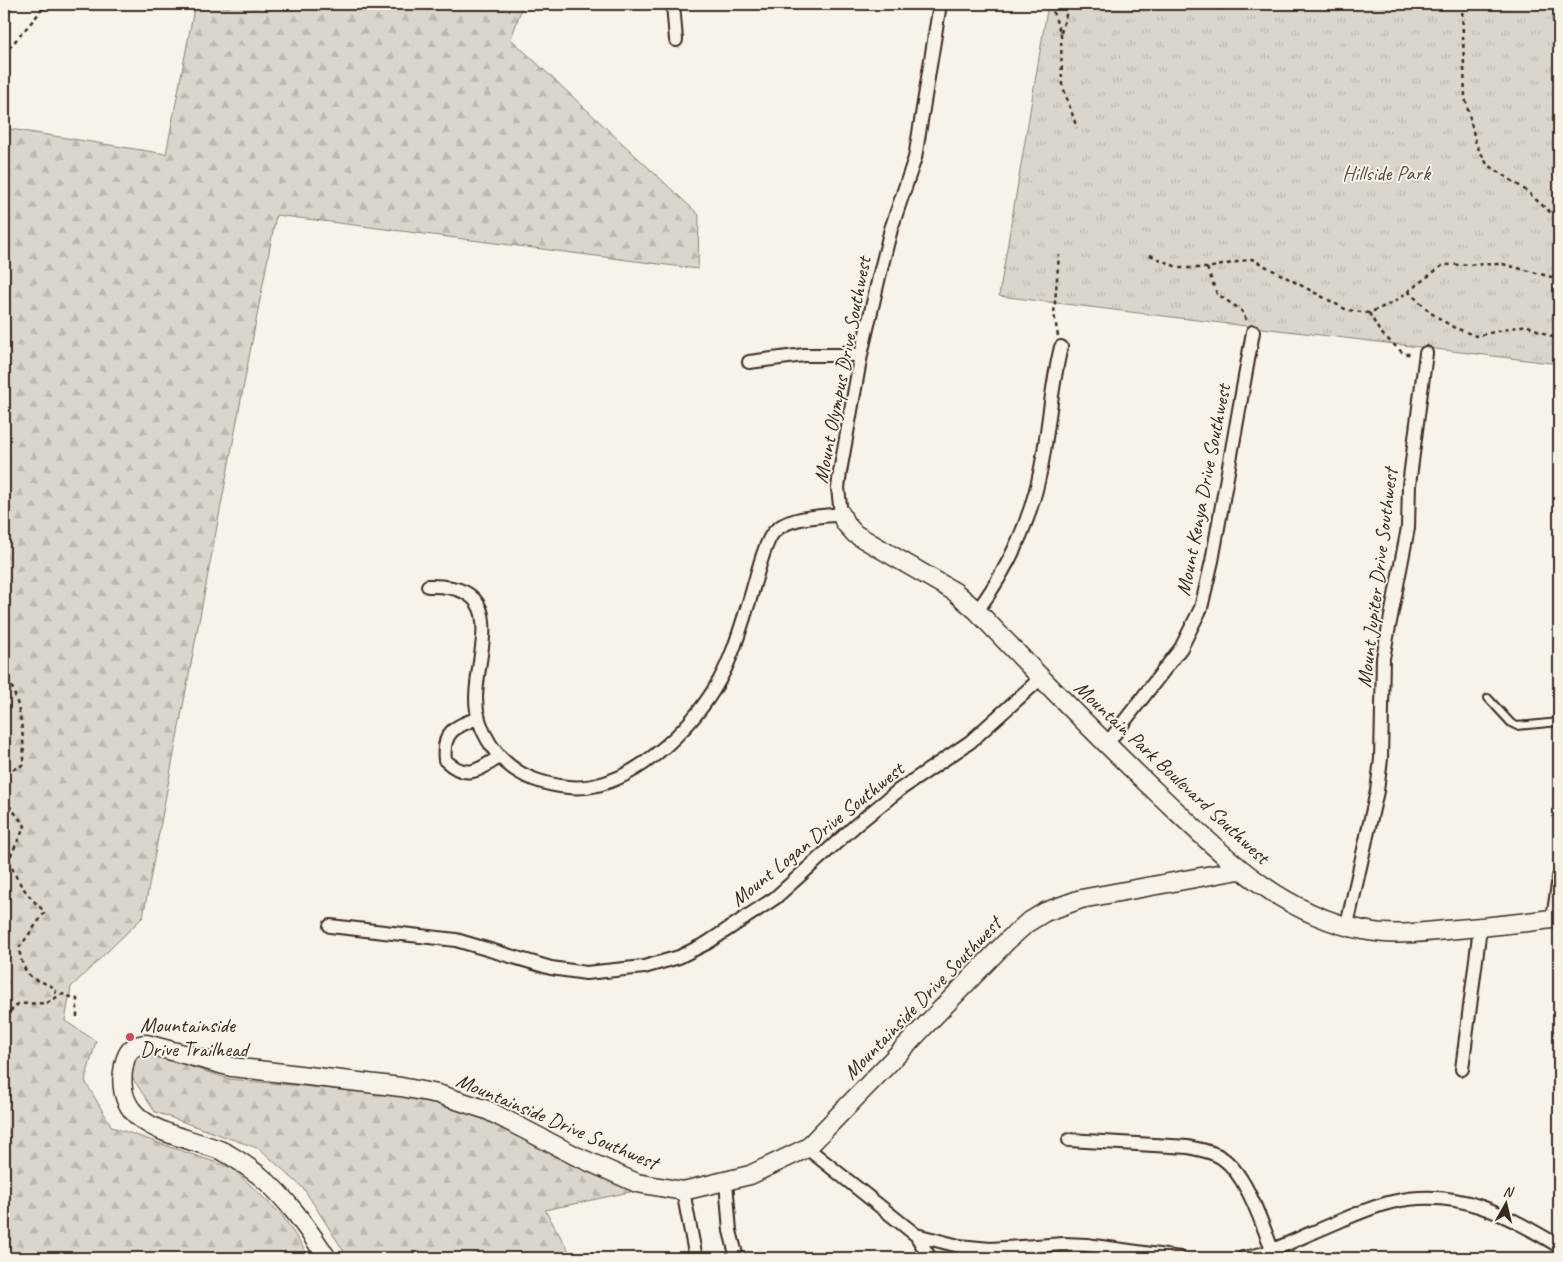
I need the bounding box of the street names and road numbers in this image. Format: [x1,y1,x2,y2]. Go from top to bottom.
street label: Mount Olympus Drive Southwest [807,253,877,485]
street label: Mount Kenya Drive Southwest [1170,380,1237,598]
street label: Mount Jupiter Drive Southwest [1351,464,1404,689]
street label: Mountain Park Boulevard Southwest [1069,675,1276,871]
street label: Mount Logan Drive Southwest [725,755,910,912]
street label: Mountainside Drive Southwest [838,909,1009,1085]
street label: Mountainside Drive Southwest [452,1067,664,1176]

